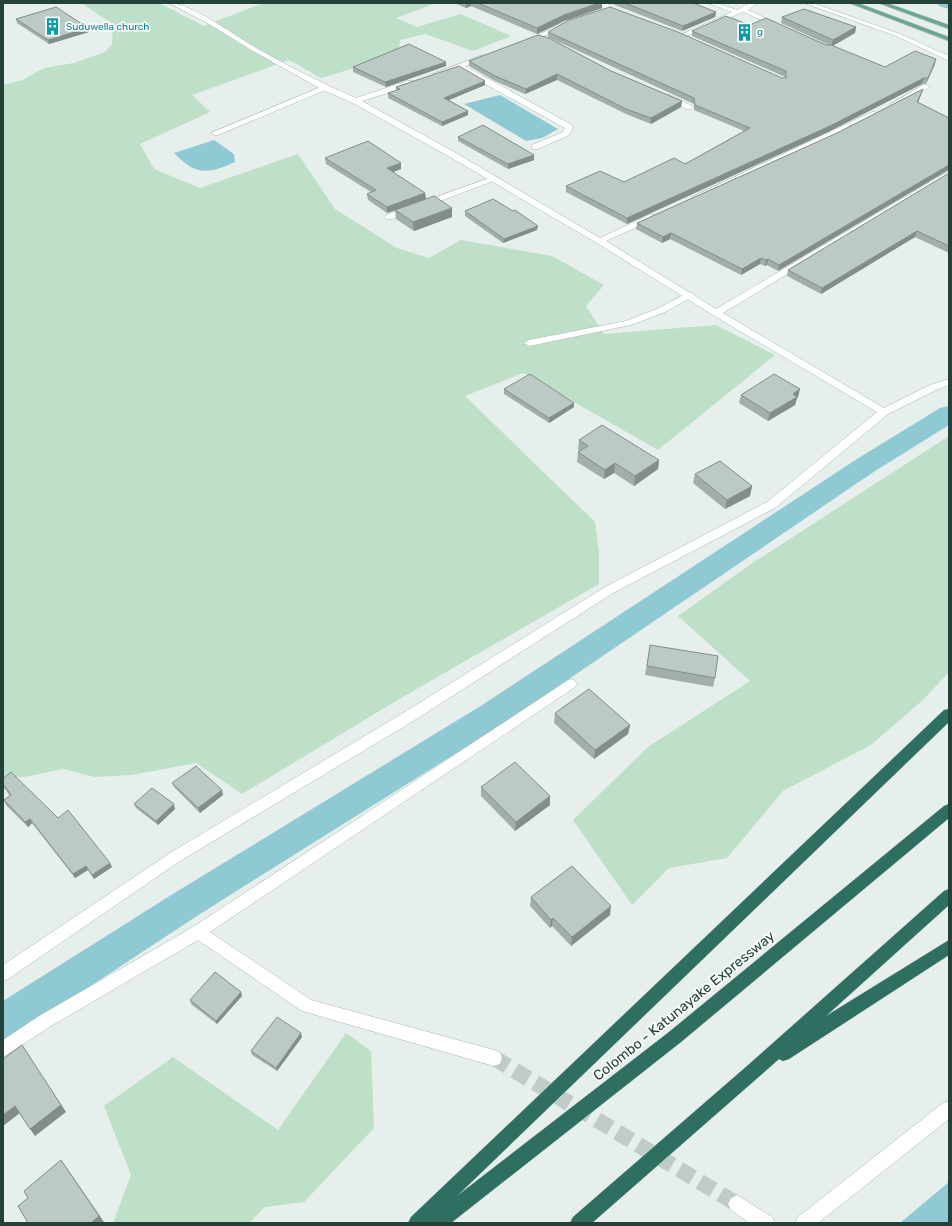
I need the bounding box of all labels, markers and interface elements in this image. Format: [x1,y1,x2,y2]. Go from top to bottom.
building icon: Suduwella church [43,17,63,37]
place label: Suduwella church [66,21,149,33]
building icon: g [734,22,754,42]
place label: g [757,26,763,38]
street label: Colombo - Katunayake Expressway [590,927,778,1084]

